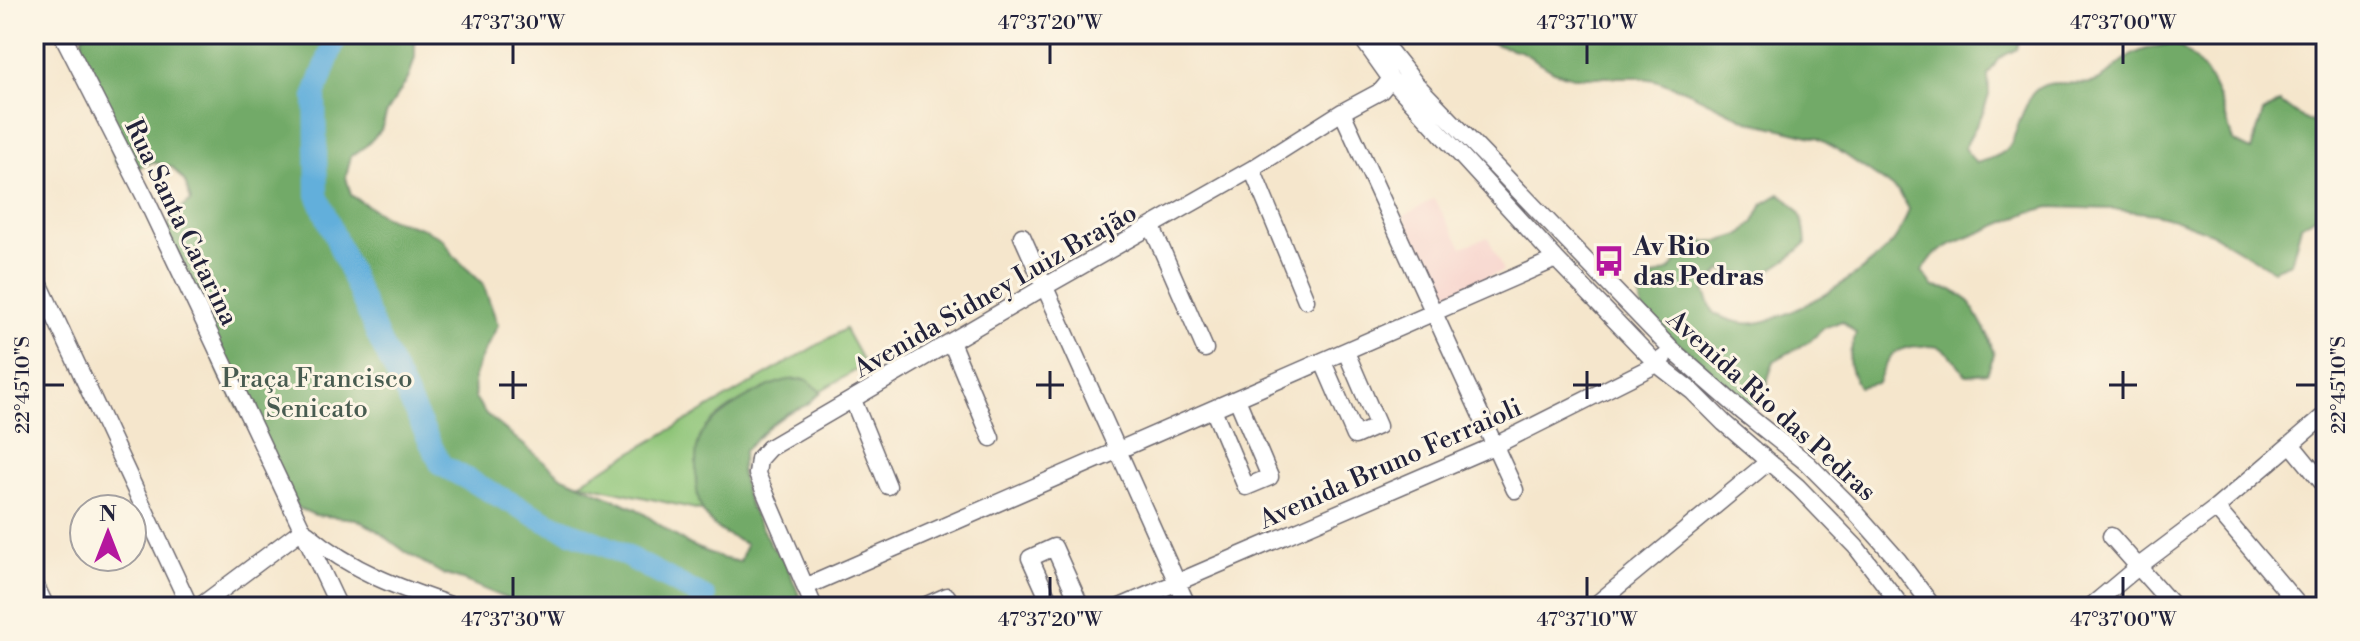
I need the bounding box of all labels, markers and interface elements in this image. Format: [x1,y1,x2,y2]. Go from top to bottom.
text: 47°37'30"W [461,11,566,36]
text: 47°37'20"W [998,11,1103,36]
text: 47°37'10"W [1537,11,1638,36]
text: 47°37'00"W [2070,11,2177,36]
street label: Rua Santa Catarina [117,114,245,332]
street label: Avenida Sidney Luiz Brajão [847,197,1143,386]
place label: Av Rio das Pedras [1632,231,1764,293]
bus stop icon: Av Rio das Pedras [1592,244,1626,278]
street label: Avenida Rio das Pedras [1659,303,1883,508]
text: 22°45'10"S [11,336,36,434]
text: 22°45'10"S [2327,336,2352,434]
park label: Praça Francisco Senicato [221,363,413,425]
street label: Avenida Bruno Ferraioli [1253,392,1527,537]
north arrow [68,493,148,573]
text: N [99,501,117,528]
text: 47°37'30"W [461,608,566,633]
text: 47°37'20"W [998,608,1103,633]
text: 47°37'10"W [1537,608,1638,633]
text: 47°37'00"W [2070,608,2177,633]

